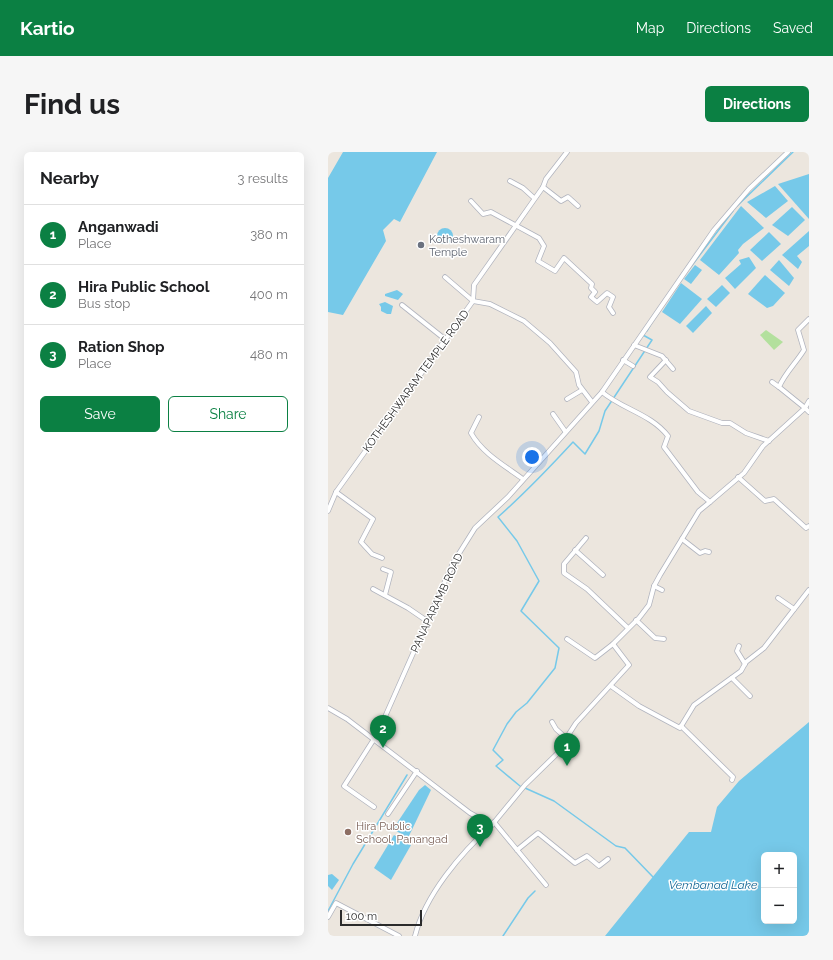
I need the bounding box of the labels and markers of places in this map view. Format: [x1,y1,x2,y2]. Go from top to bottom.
place label: Kotheshwaram Temple [429,233,505,259]
marker: Kotheshwaram Temple [416,240,426,250]
pin: 2 [370,715,396,748]
pin: 1 [554,733,580,766]
pin: 3 [467,814,493,847]
place label: Hira Public School, Panangad [356,820,448,846]
marker: Hira Public School, Panangad [343,827,353,837]

